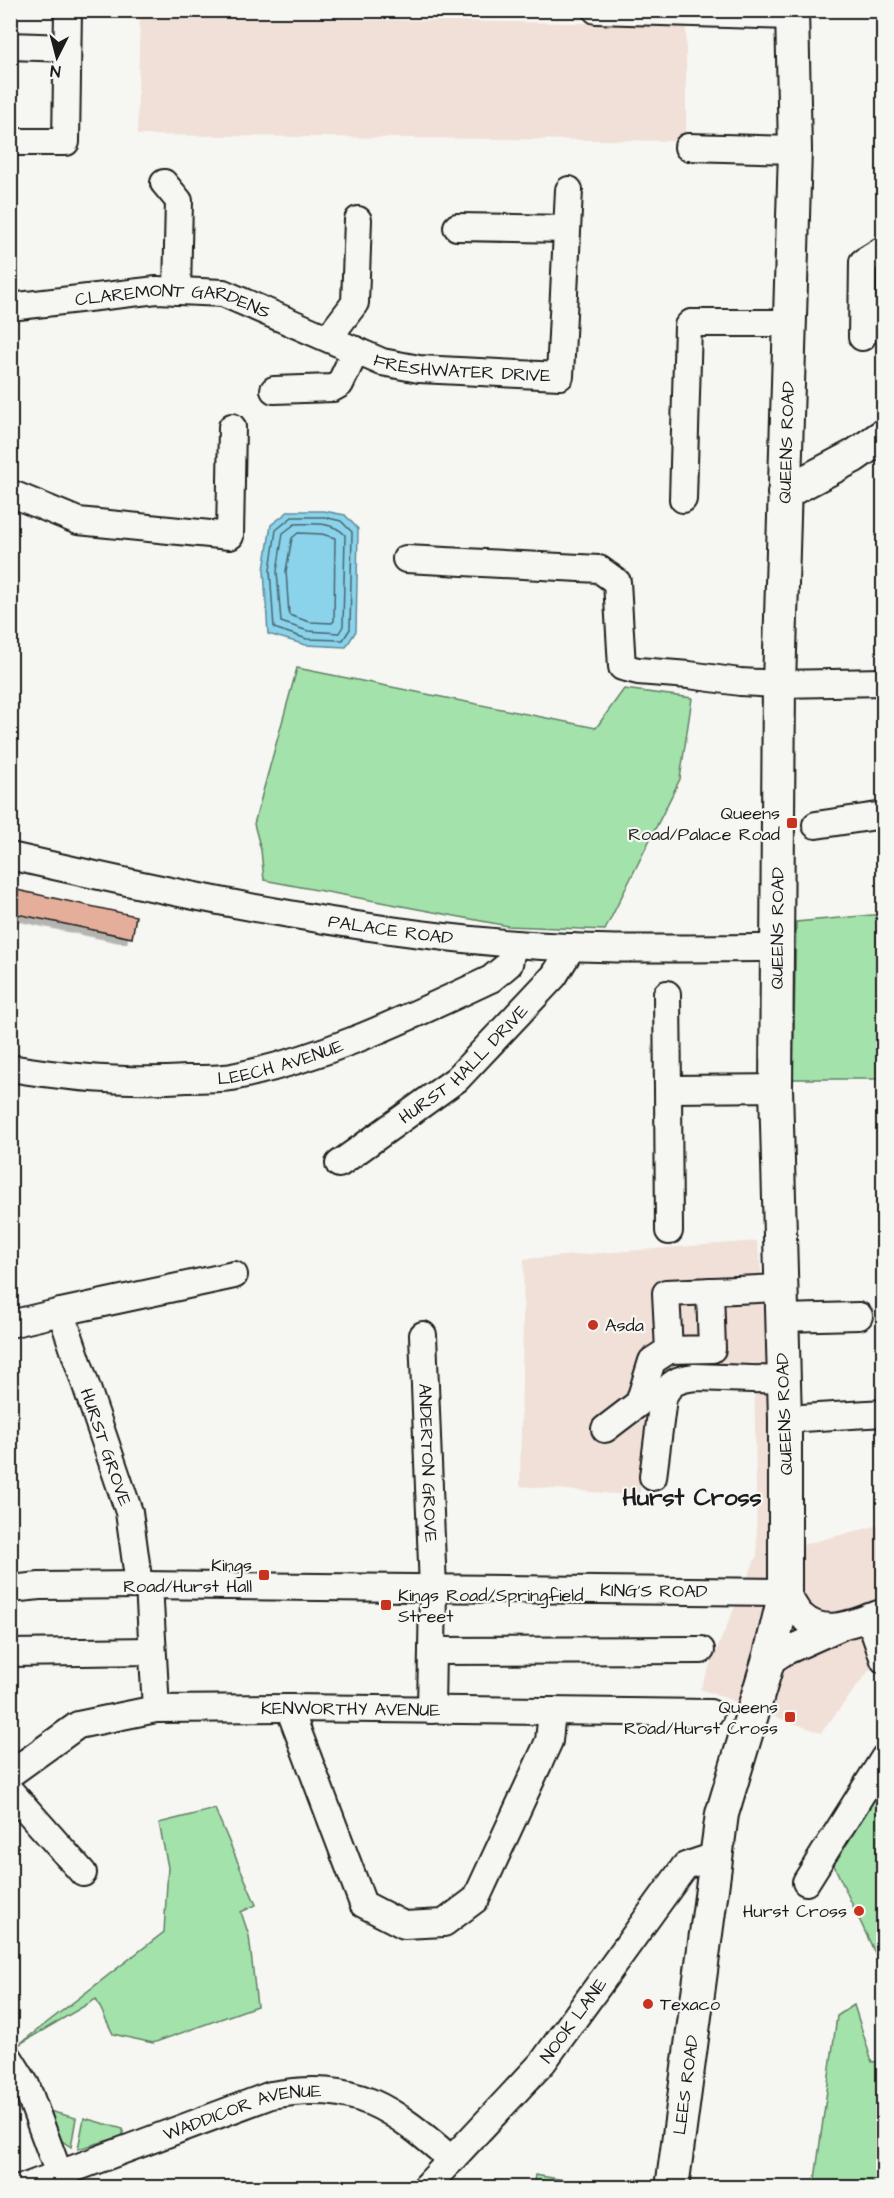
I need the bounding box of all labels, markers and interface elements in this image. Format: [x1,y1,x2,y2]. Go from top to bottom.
north arrow [27,27,87,87]
text: N [49,59,62,82]
street label: CLAREMONT GARDENS [74,278,274,325]
street label: FRESHWATER DRIVE [369,348,552,389]
street label: QUEENS ROAD [772,381,801,504]
place label: Queens Road/Palace Road [628,801,780,847]
marker: Queens Road/Palace Road [785,816,799,830]
street label: QUEENS ROAD [765,867,791,990]
street label: PALACE ROAD [327,909,455,951]
street label: HURST HALL DRIVE [394,999,534,1130]
street label: LEECH AVENUE [216,1033,347,1091]
place label: Asda [605,1313,644,1338]
marker: Asda [586,1318,600,1332]
street label: QUEENS ROAD [770,1352,799,1476]
street label: ANDERTON GROVE [412,1383,443,1543]
street label: HURST GROVE [74,1385,137,1510]
district label: Hurst Cross [622,1481,762,1515]
place label: Kings Road/Hurst Hall [123,1553,252,1599]
marker: Kings Road/Hurst Hall [257,1568,271,1582]
street label: KING'S ROAD [600,1578,708,1604]
place label: Kings Road/Springfield Street [398,1583,583,1629]
marker: Kings Road/Springfield Street [379,1598,393,1612]
place label: Queens Road/Hurst Cross [624,1695,778,1741]
street label: KENWORTHY AVENUE [261,1696,441,1723]
marker: Queens Road/Hurst Cross [783,1710,797,1724]
place label: Hurst Cross [743,1899,847,1924]
marker: Hurst Cross [852,1904,866,1918]
street label: NOOK LANE [534,1973,613,2068]
place label: Texaco [660,1992,720,2017]
marker: Texaco [641,1997,655,2011]
street label: LEES ROAD [667,2033,705,2137]
street label: WADDICOR AVENUE [160,2079,322,2147]

